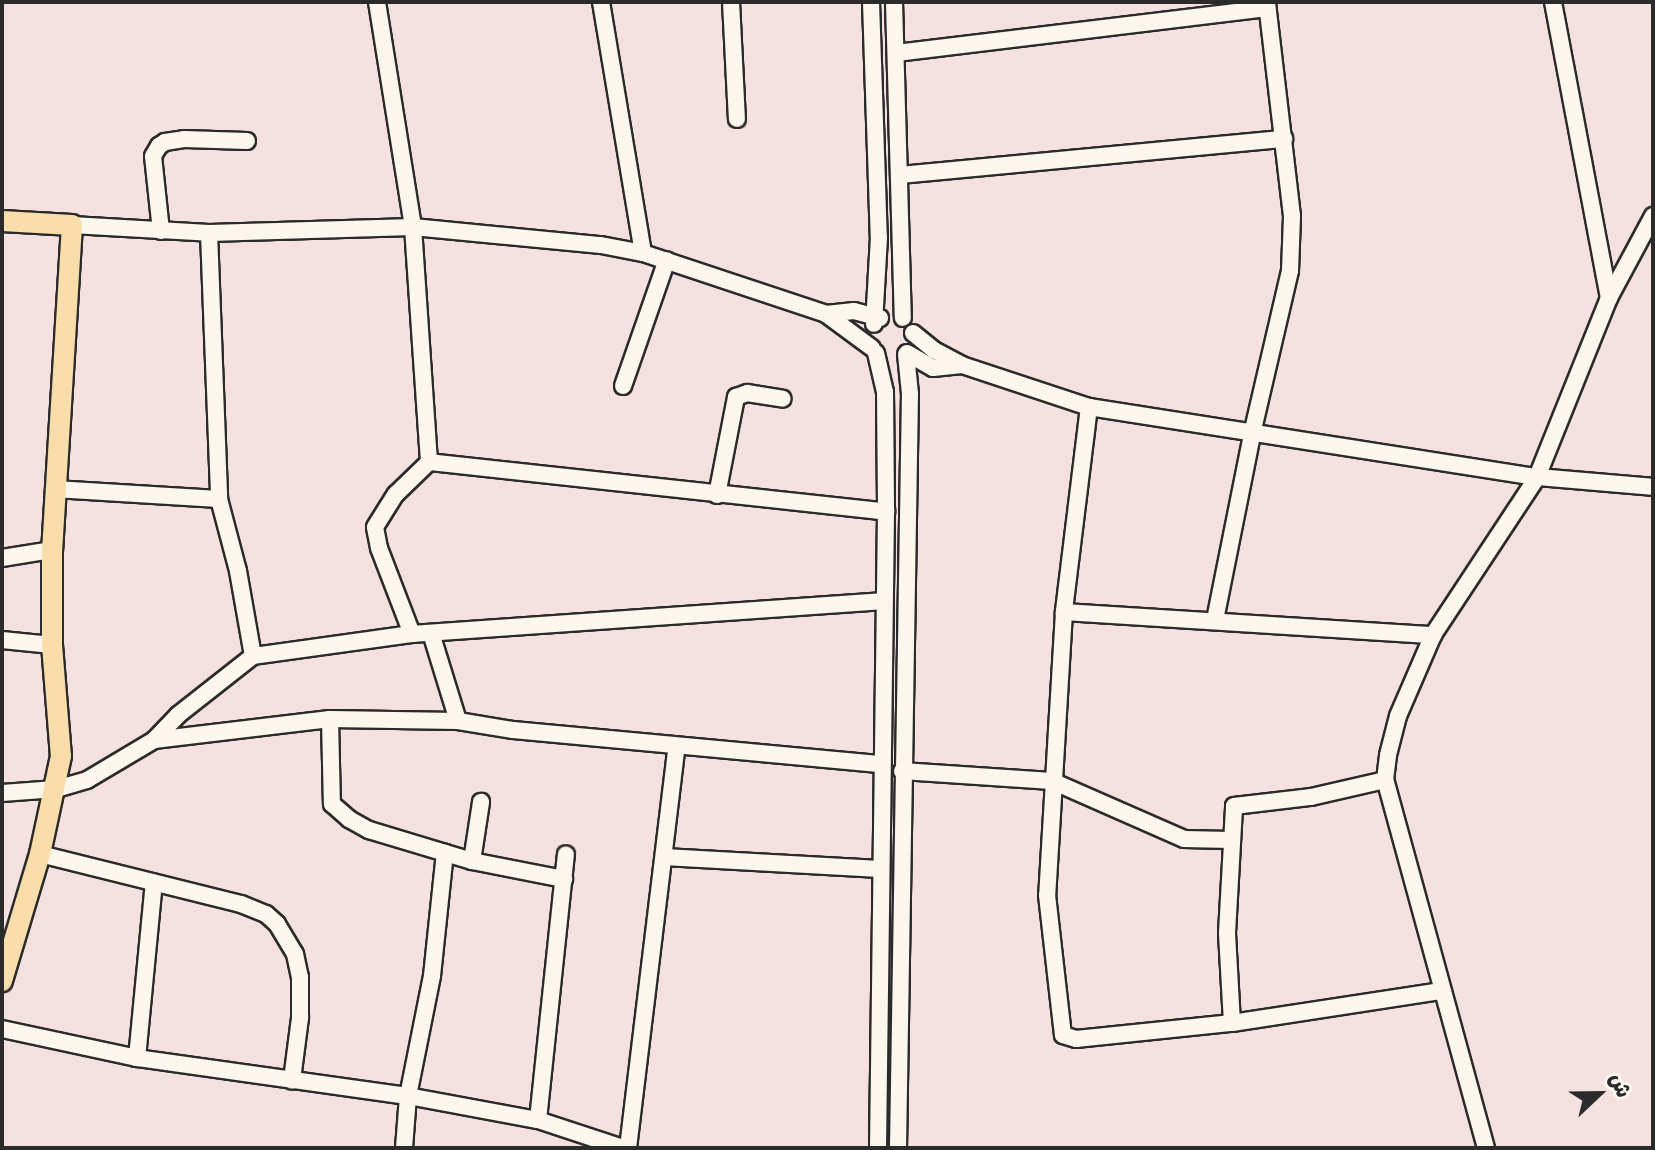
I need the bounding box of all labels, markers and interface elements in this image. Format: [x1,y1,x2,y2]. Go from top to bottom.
north arrow [1559,1054,1639,1134]
text: ش [1604,1069,1639,1101]

